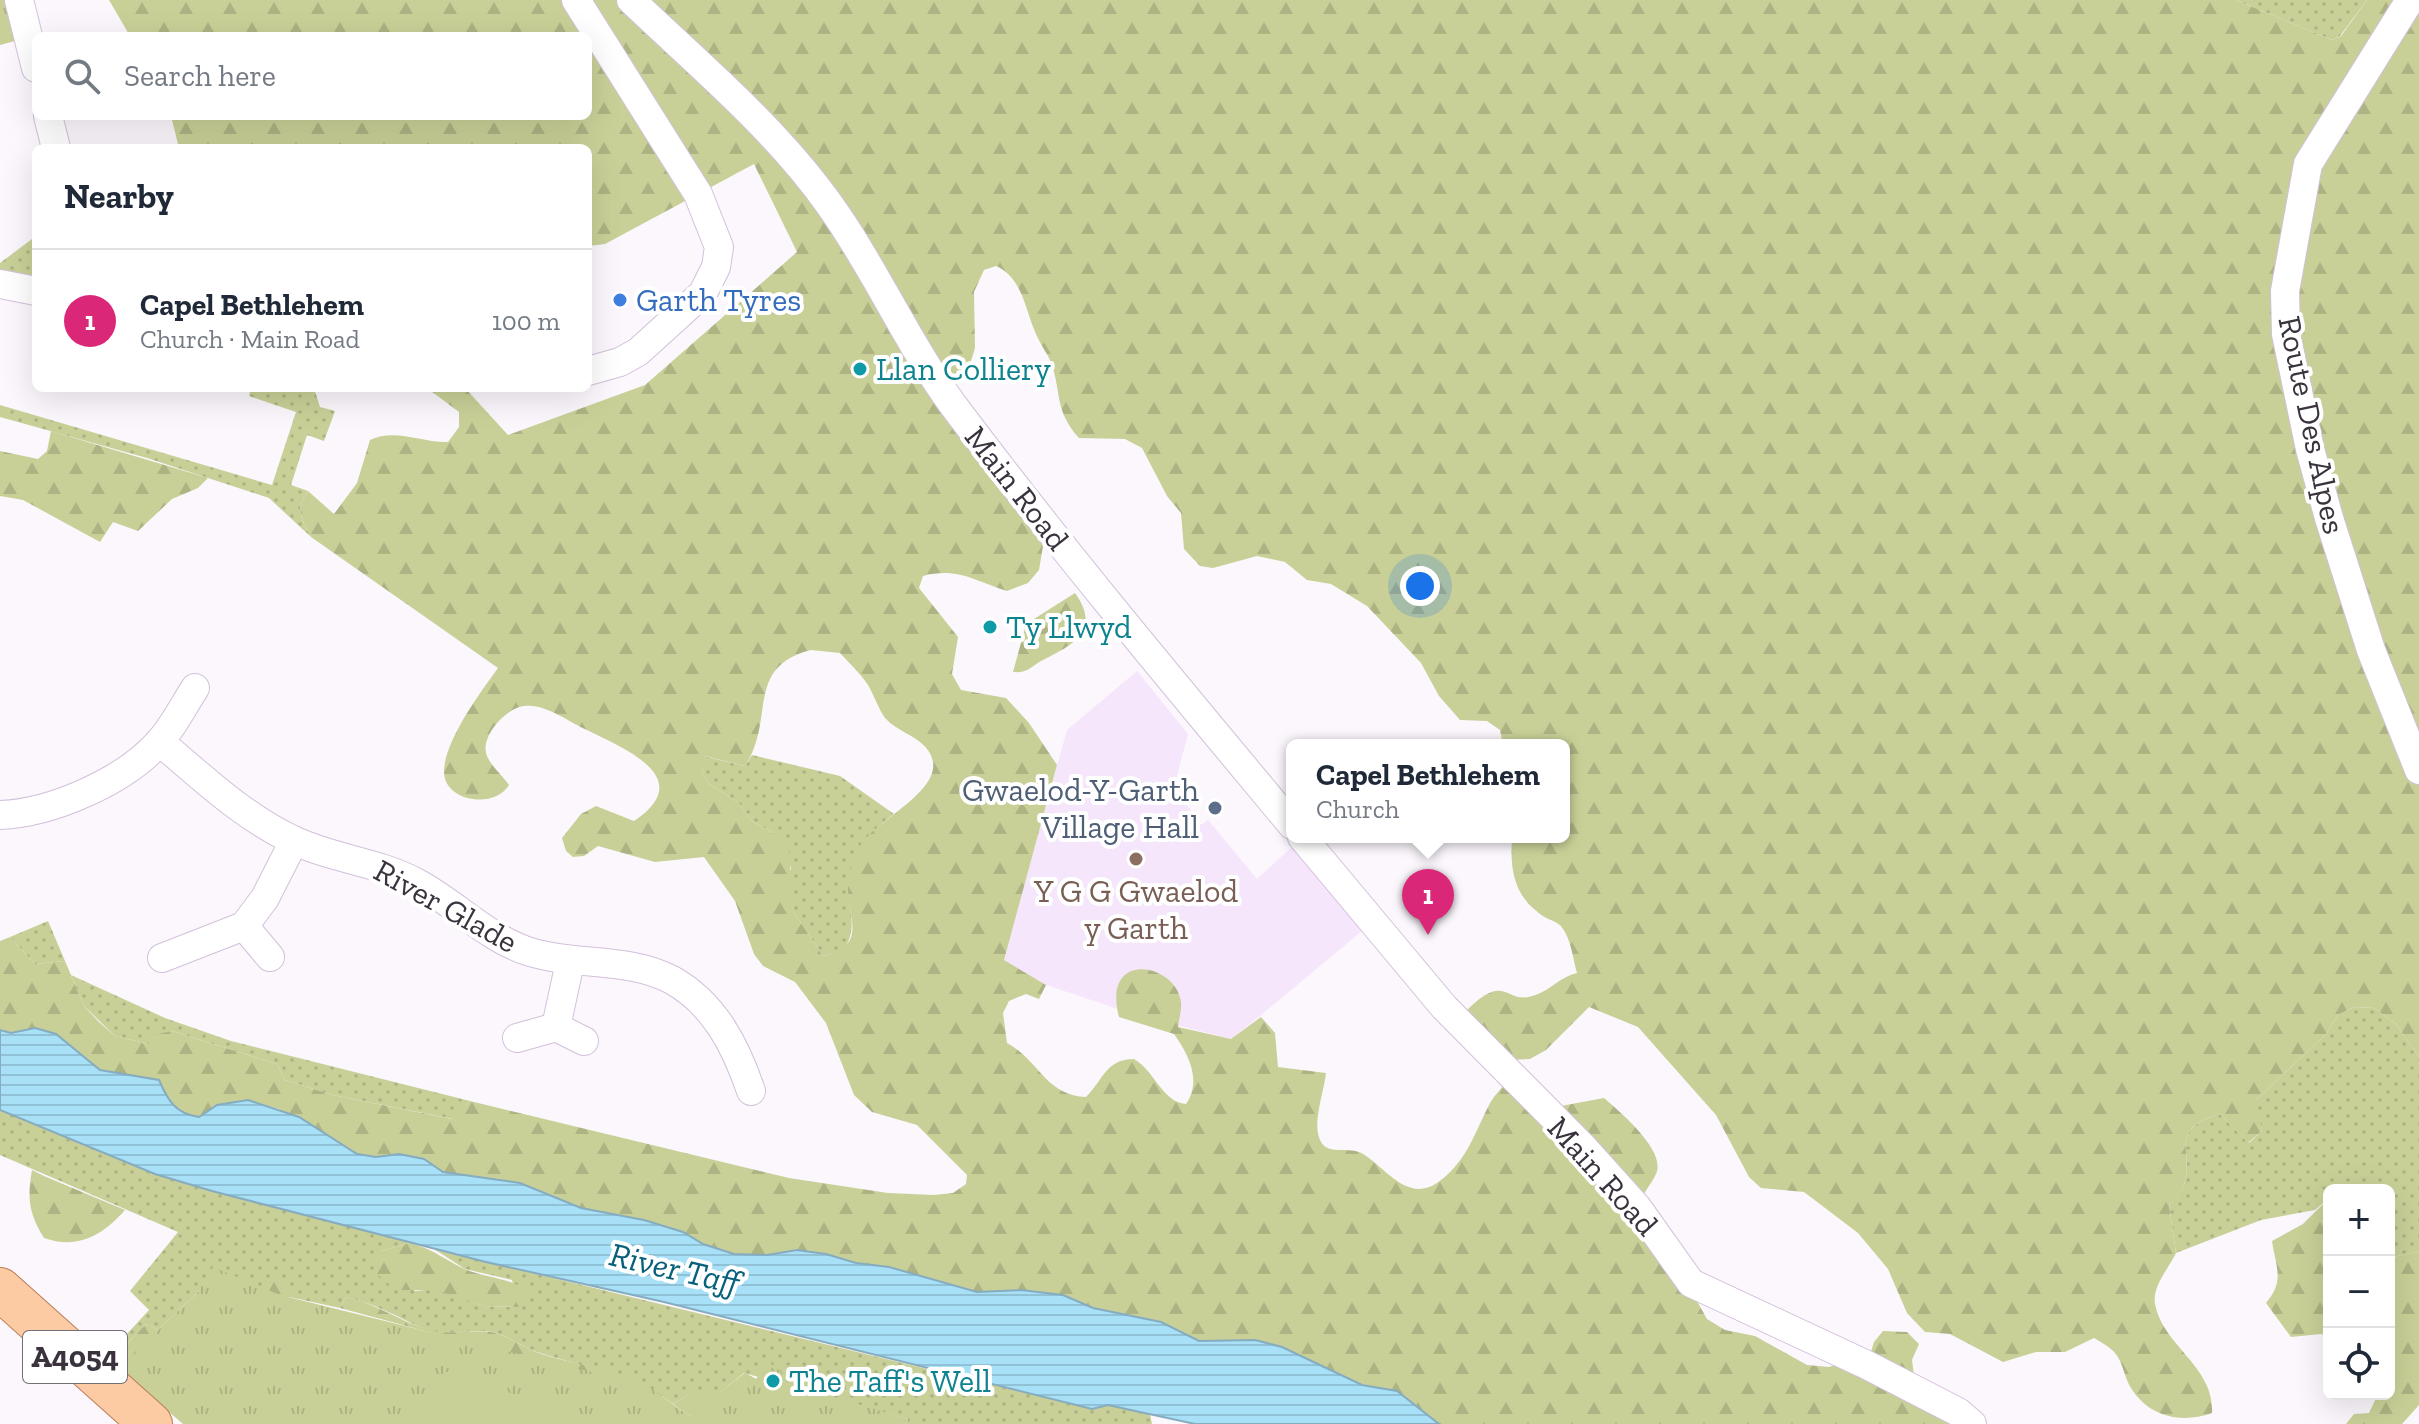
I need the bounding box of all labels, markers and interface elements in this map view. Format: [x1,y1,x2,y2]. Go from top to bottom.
search box [32,32,592,120]
icon: search [60,54,104,98]
text: Search here [124,58,276,94]
text: Nearby [64,176,174,217]
place label: Garth Tyres [636,281,801,319]
text: Capel Bethlehem [140,287,364,323]
marker: Garth Tyres [611,291,629,309]
text: 1 [85,305,95,337]
text: 100 m [492,305,560,337]
street label: Route Des Alpes [2270,313,2354,537]
text: Church · Main Road [140,323,360,355]
place label: Llan Colliery [876,350,1052,388]
marker: Llan Colliery [851,360,869,378]
street label: Main Road [957,418,1077,558]
your location [1400,566,1440,606]
place label: Ty Llwyd [1006,608,1132,646]
marker: Ty Llwyd [981,618,999,636]
popup [1286,739,1570,843]
text: Capel Bethlehem [1316,757,1540,793]
place label: Gwaelod-Y-Garth Village Hall [962,771,1199,846]
text: Church [1316,793,1399,825]
marker: Gwaelod-Y-Garth Village Hall [1206,799,1224,817]
marker: Y G G Gwaelod y Garth [1127,850,1145,868]
street label: River Glade [368,851,524,961]
pin: 1 [1402,869,1454,935]
place label: Y G G Gwaelod y Garth [1033,872,1239,947]
street label: Main Road [1540,1109,1666,1244]
map controls [2323,1184,2395,1400]
button: + [2323,1184,2395,1256]
water label: River Taff [606,1234,748,1304]
button: − [2323,1256,2395,1328]
button: locate [2323,1328,2395,1400]
road number: A4054 [23,1331,127,1383]
place label: The Taff's Well [789,1362,991,1400]
marker: The Taff's Well [764,1372,782,1390]

